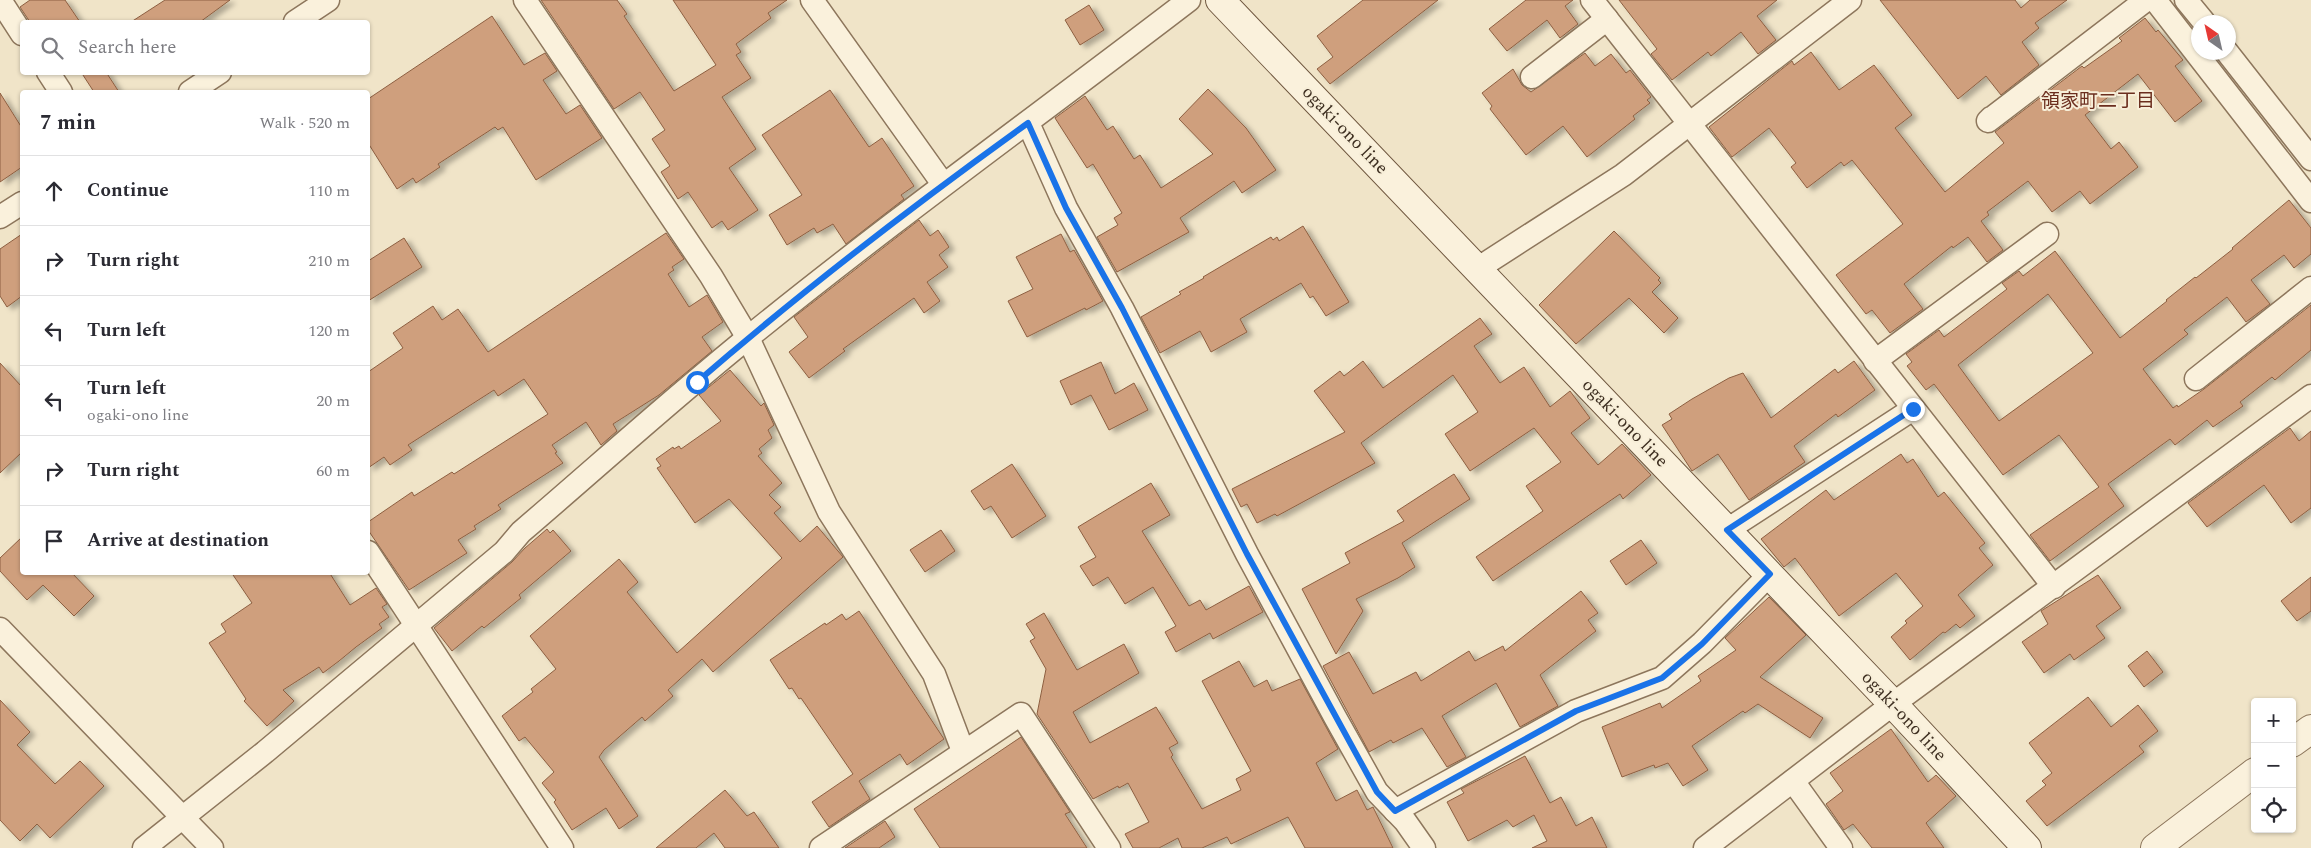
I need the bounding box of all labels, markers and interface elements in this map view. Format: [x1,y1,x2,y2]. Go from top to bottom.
north arrow [2191,15,2236,60]
search box [20,20,370,75]
text: Search here [78,33,177,62]
icon: search [38,34,66,62]
street label: ogaki-ono line [1295,79,1395,181]
district label: 領家町二丁目 [2041,87,2155,116]
text: 7 min [40,107,96,139]
text: Walk · 520 m [259,111,350,135]
text: Continue [87,176,169,205]
icon: ahead [40,177,68,205]
text: 110 m [308,179,350,203]
text: Turn right [87,246,180,275]
icon: right [40,247,68,275]
text: 210 m [308,249,350,273]
text: Turn left [87,316,166,345]
icon: left [40,317,68,345]
text: 120 m [308,319,350,343]
route start [686,371,709,394]
street label: ogaki-ono line [1575,372,1675,474]
text: Turn left [87,374,166,403]
icon: left [40,387,68,415]
text: 20 m [316,389,350,413]
route end [1902,398,1925,421]
text: ogaki-ono line [87,403,189,427]
text: Turn right [87,456,180,485]
icon: right [40,457,68,485]
text: 60 m [316,459,350,483]
text: Arrive at destination [87,526,269,555]
icon: arrive [40,527,68,555]
street label: ogaki-ono line [1855,665,1953,767]
map controls [2251,698,2296,833]
button: + [2251,698,2296,743]
button: − [2251,743,2296,788]
button: locate [2251,788,2296,833]

